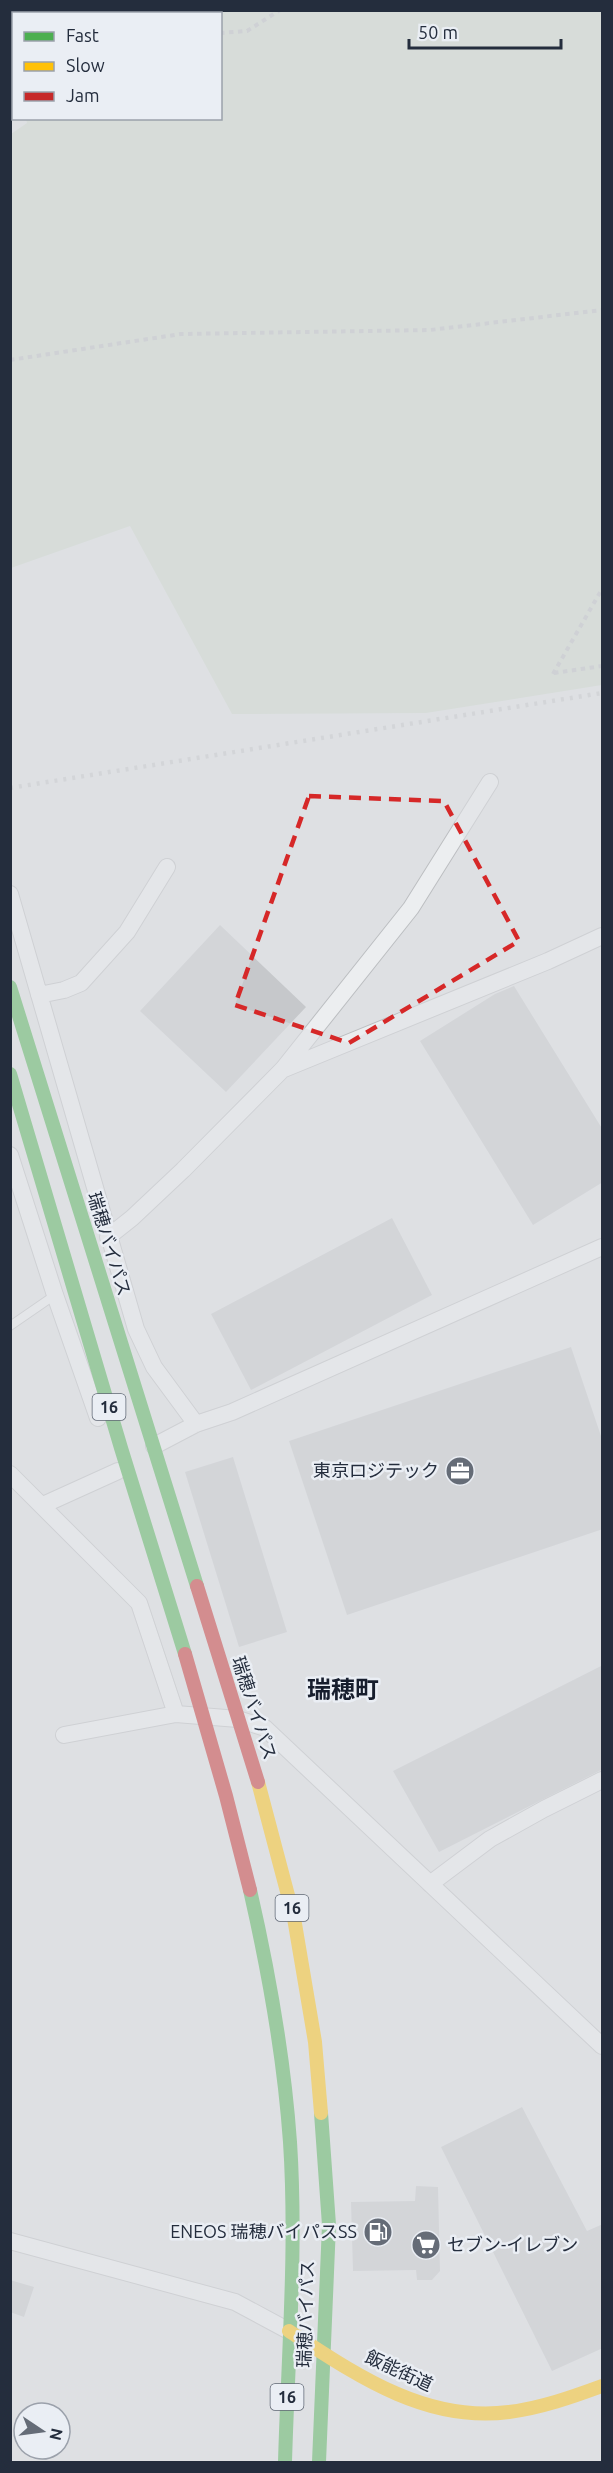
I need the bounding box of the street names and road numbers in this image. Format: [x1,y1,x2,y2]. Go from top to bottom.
street label: 瑞穂バイパス [85,1189,135,1298]
road number: 16 [92,1394,126,1420]
street label: 瑞穂バイパス [229,1653,281,1762]
road number: 16 [276,1895,308,1921]
street label: 瑞穂バイパス [293,2260,317,2368]
street label: 飯能街道 [363,2346,436,2394]
road number: 16 [270,2384,304,2410]

